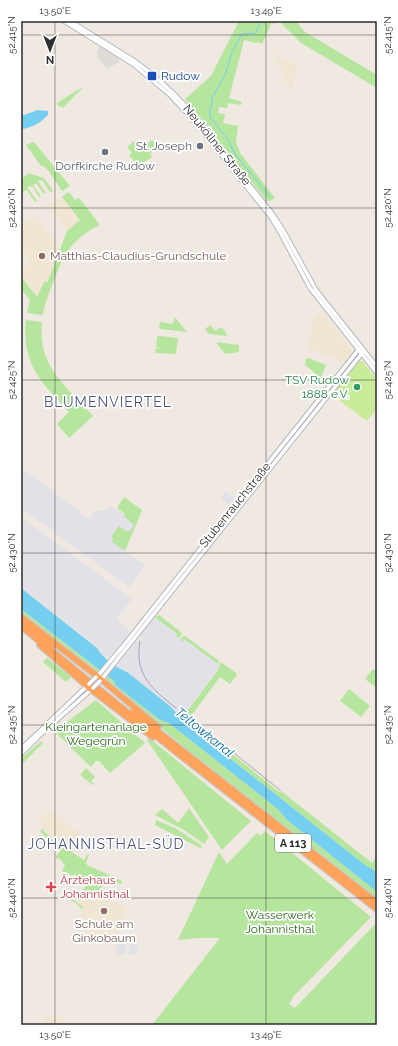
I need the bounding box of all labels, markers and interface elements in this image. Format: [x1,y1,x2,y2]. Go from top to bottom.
text: 13.50°E [39,5,71,16]
text: 13.49°E [250,5,282,16]
text: 52.415°N [6,16,17,54]
text: 52.415°N [382,16,393,54]
north arrow [30,30,70,70]
text: N [46,53,54,66]
place label: Rudow [161,69,200,83]
marker: Rudow [146,70,158,82]
street label: Neuköllner Straße [180,102,254,188]
place label: St. Joseph [136,139,192,153]
marker: St. Joseph [195,141,205,151]
marker: Dorfkirche Rudow [100,147,110,157]
place label: Dorfkirche Rudow [55,159,155,173]
text: 52.420°N [6,188,17,228]
text: 52.420°N [382,188,393,228]
place label: Matthias-Claudius-Grundschule [50,249,226,263]
marker: Matthias-Claudius-Grundschule [37,251,47,261]
text: 52.425°N [6,360,17,400]
text: 52.425°N [382,360,393,400]
place label: TSV Rudow 1888 e.V. [285,373,349,401]
marker: TSV Rudow 1888 e.V. [352,382,362,392]
district label: BLUMENVIERTEL [44,394,172,410]
street label: Stubenrauchstraße [196,460,274,550]
text: 52.430°N [6,533,17,573]
text: 52.430°N [382,533,393,573]
water label: Teltowkanal [172,704,237,761]
text: 52.435°N [6,705,17,745]
text: 52.435°N [382,705,393,745]
park label: Kleingartenanlage Wegegrün [45,720,147,748]
district label: JOHANNISTHAL-SÜD [27,834,185,852]
road number: A 113 [275,834,311,852]
place label: Ärztehaus Johannisthal [60,873,130,901]
text: 52.440°N [6,878,17,918]
text: 52.440°N [382,878,393,918]
marker: Ärztehaus Johannisthal [45,881,57,893]
marker: Schule am Ginkobaum [99,906,109,916]
park label: Wasserwerk Johannisthal [245,908,316,936]
place label: Schule am Ginkobaum [72,917,136,945]
text: 13.50°E [39,1029,71,1040]
text: 13.49°E [250,1029,282,1040]

